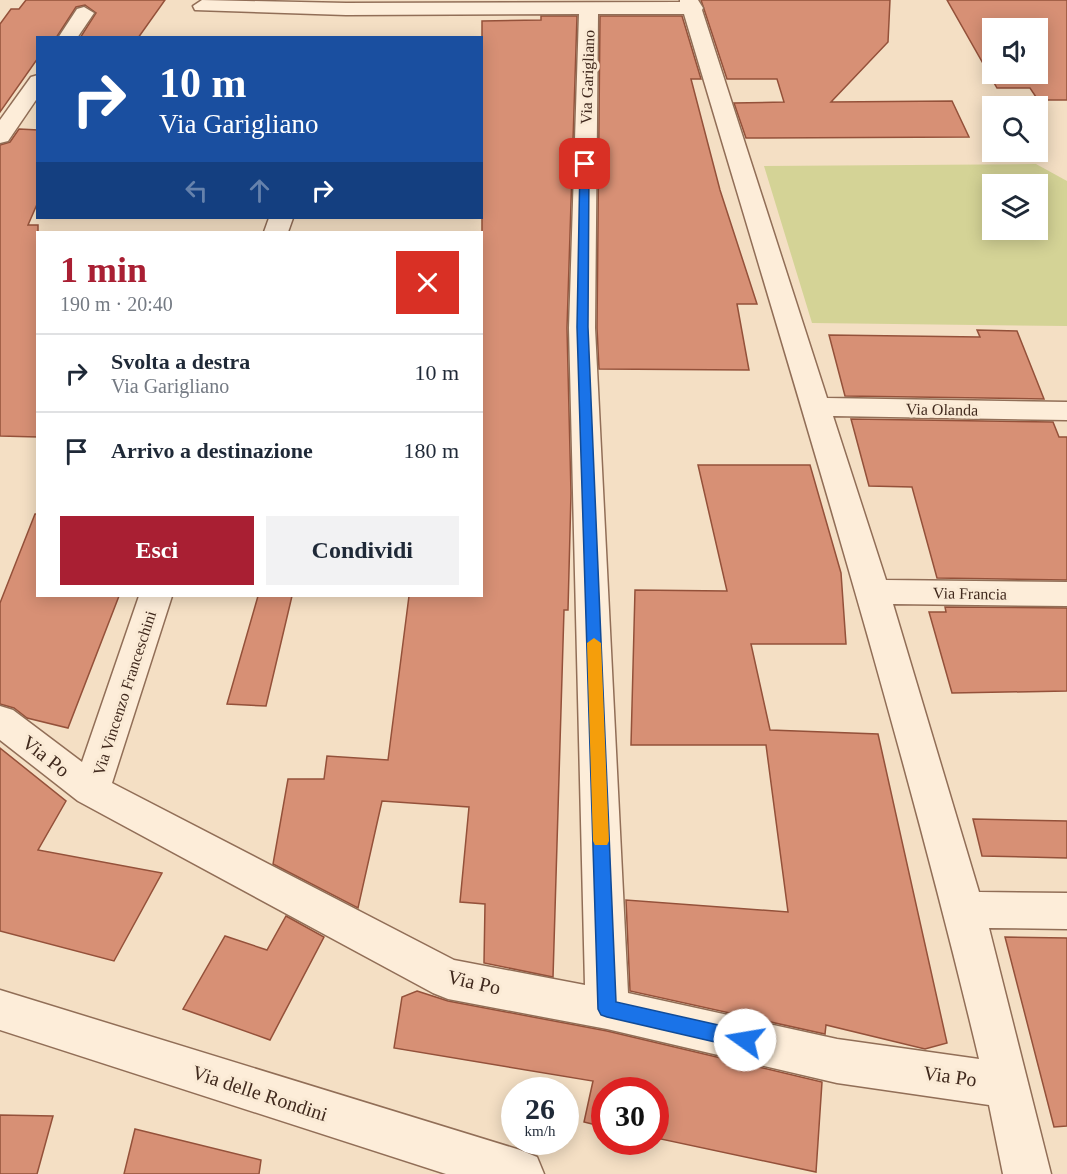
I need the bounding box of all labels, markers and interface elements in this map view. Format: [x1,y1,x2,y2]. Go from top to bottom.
map controls [982,18,1048,240]
button: sound [982,18,1048,84]
street label: Via Garigliano [577,29,599,125]
icon: right [60,60,138,138]
text: 10 m [159,60,247,106]
button: search [982,96,1048,162]
text: Via Garigliano [159,109,319,139]
pin [559,138,610,189]
icon: arrive [568,147,601,180]
icon: left [180,174,213,207]
icon: ahead [243,174,276,207]
icon: right [306,174,339,207]
button: layers [982,174,1048,240]
text: 1 min [60,250,147,290]
button: close [396,251,459,314]
text: 190 m · 20:40 [60,293,173,315]
text: Svolta a destra [111,349,250,374]
icon: right [60,357,93,390]
text: 10 m [414,360,459,385]
text: Via Garigliano [111,375,229,397]
street label: Via Olanda [906,400,978,419]
icon: arrive [60,435,93,468]
text: Arrivo a destinazione [111,438,313,463]
text: 180 m [403,438,459,463]
button: Esci [60,516,254,585]
button: Condividi [266,516,459,585]
street label: Via Francia [933,584,1007,603]
street label: Via Vincenzo Franceschini [90,608,159,778]
street label: Via Po [18,731,74,781]
street label: Via Po [445,965,503,999]
position arrow [713,1008,777,1072]
street label: Via delle Rondini [190,1061,331,1125]
street label: Via Po [922,1061,978,1091]
speed limit sign: 30 [591,1077,669,1155]
text: 26 [525,1092,555,1125]
text: km/h [525,1123,555,1139]

